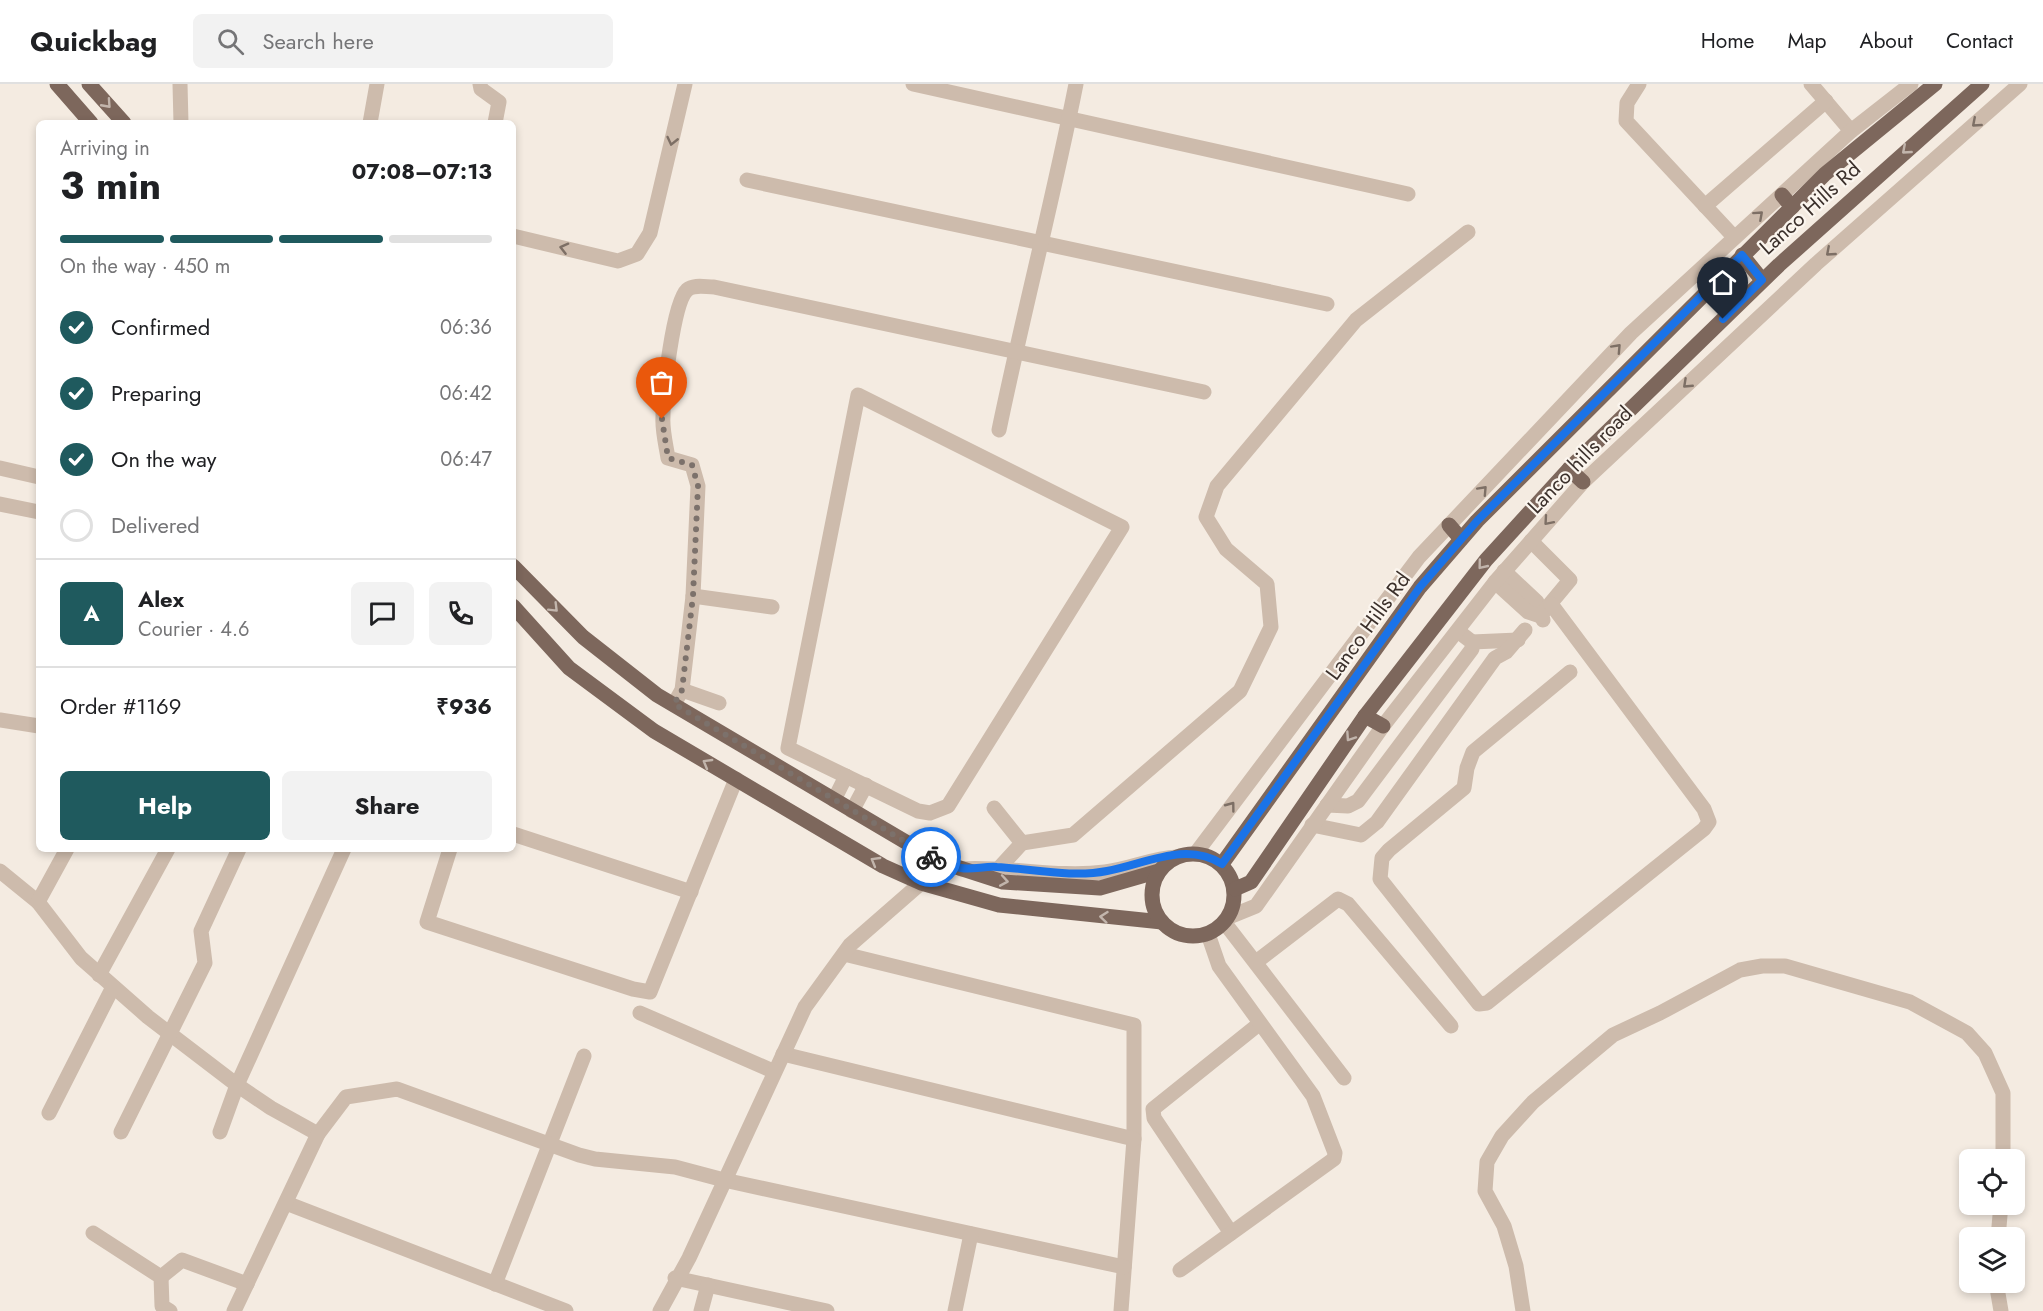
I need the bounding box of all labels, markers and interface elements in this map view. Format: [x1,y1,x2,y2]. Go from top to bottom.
search box [193,14,613,68]
text: Quickbag [30,21,157,62]
icon: search [214,25,247,58]
text: Search here [262,25,374,57]
text: Home [1701,26,1754,56]
text: Map [1787,26,1827,56]
text: About [1860,26,1913,56]
text: Contact [1946,26,2013,56]
one-way arrow [100,97,111,107]
one-way arrow [1972,116,1983,127]
text: Arriving in [60,134,150,163]
one-way arrow [666,136,679,146]
one-way arrow [1902,143,1913,154]
street label: Lanco Hills Rd [1753,154,1867,262]
text: 07:08–07:13 [352,155,492,187]
text: 3 min [60,157,161,214]
one-way arrow [1752,211,1763,222]
one-way arrow [559,243,569,256]
one-way arrow [1826,244,1837,255]
text: On the way · 450 m [60,252,230,281]
pin [1697,257,1748,319]
icon: home [1706,266,1739,299]
icon: check [60,311,93,344]
text: Confirmed [111,311,210,343]
text: 06:36 [440,313,492,342]
one-way arrow [1610,344,1621,354]
pin [636,357,687,419]
icon: bag [645,366,678,399]
icon: check [60,377,93,410]
text: Preparing [111,377,202,409]
one-way arrow [1683,377,1693,388]
text: 06:42 [439,379,492,408]
street label: Lanco hills road [1521,399,1639,521]
icon: check [60,443,93,476]
text: On the way [111,443,216,475]
text: 06:47 [440,445,492,474]
one-way arrow [1476,486,1487,496]
text: Delivered [111,509,200,541]
one-way arrow [1544,514,1555,525]
one-way arrow [1478,558,1489,569]
street label: Lanco Hills Rd [1319,566,1417,686]
button: chat [351,582,414,645]
button: phone [429,582,492,645]
text: Alex [138,583,184,615]
text: A [83,597,100,629]
one-way arrow [547,600,558,611]
text: Courier · 4.6 [138,615,250,644]
text: Order #1169 [60,690,181,722]
text: ₹936 [436,690,492,722]
one-way arrow [1346,730,1357,741]
one-way arrow [703,758,713,770]
button: Help [60,771,270,840]
button: Share [282,771,492,840]
one-way arrow [1224,802,1235,813]
courier [901,827,961,887]
icon: bike [915,841,948,874]
one-way arrow [871,857,881,869]
one-way arrow [999,874,1009,887]
one-way arrow [1099,911,1108,924]
map controls [1959,1149,2025,1293]
button: locate [1959,1149,2025,1215]
button: layers [1959,1227,2025,1293]

